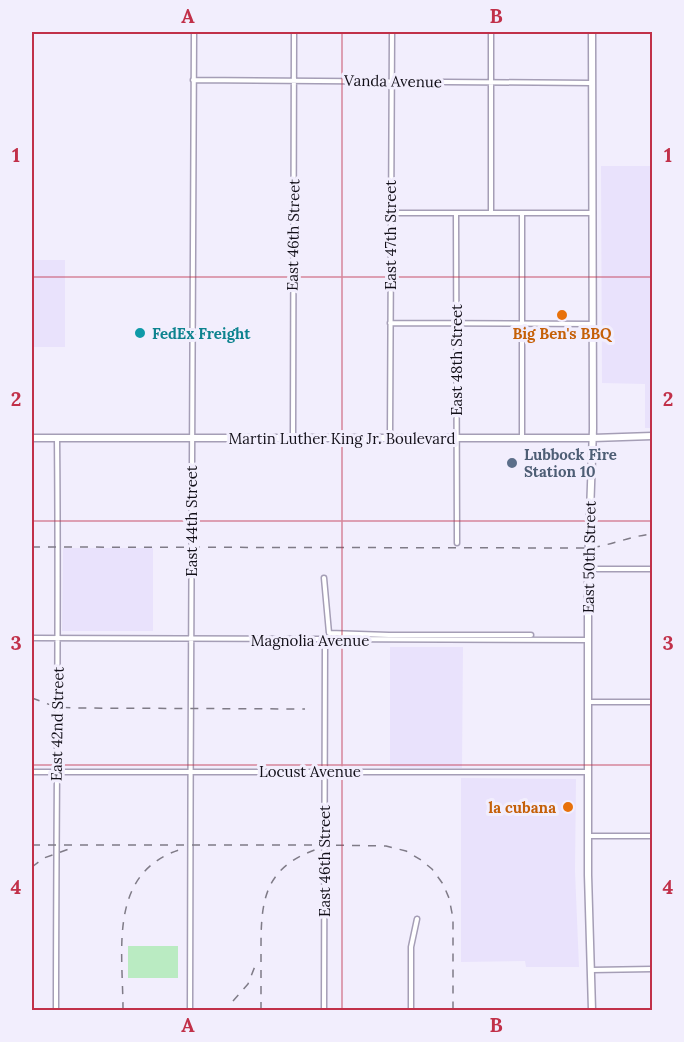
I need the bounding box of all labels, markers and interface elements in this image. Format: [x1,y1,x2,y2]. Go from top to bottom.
text: A [181,3,195,28]
text: B [489,3,503,28]
street label: Vanda Avenue [343,71,442,91]
text: 1 [12,142,20,167]
text: 1 [664,142,672,167]
street label: East 46th Street [283,179,303,291]
street label: East 47th Street [381,180,400,290]
street label: East 48th Street [447,304,466,416]
marker: Big Ben's BBQ [555,308,569,322]
place label: FedEx Freight [152,324,251,343]
place label: Big Ben's BBQ [512,324,612,343]
marker: FedEx Freight [133,326,147,340]
text: 2 [11,386,21,411]
text: 2 [663,386,673,411]
street label: Martin Luther King Jr. Boulevard [229,429,455,448]
place label: Lubbock Fire Station 10 [524,445,617,481]
marker: Lubbock Fire Station 10 [505,456,519,470]
street label: East 44th Street [182,465,201,577]
street label: East 50th Street [579,500,599,613]
text: 3 [10,630,22,655]
text: 3 [662,630,674,655]
street label: Magnolia Avenue [251,631,369,650]
street label: East 42nd Street [47,666,68,781]
street label: Locust Avenue [259,762,361,781]
place label: la cubana [489,798,556,817]
marker: la cubana [561,800,575,814]
street label: East 46th Street [315,805,334,917]
text: 4 [11,874,22,899]
text: 4 [663,874,674,899]
text: A [181,1012,195,1037]
text: B [489,1012,503,1037]

